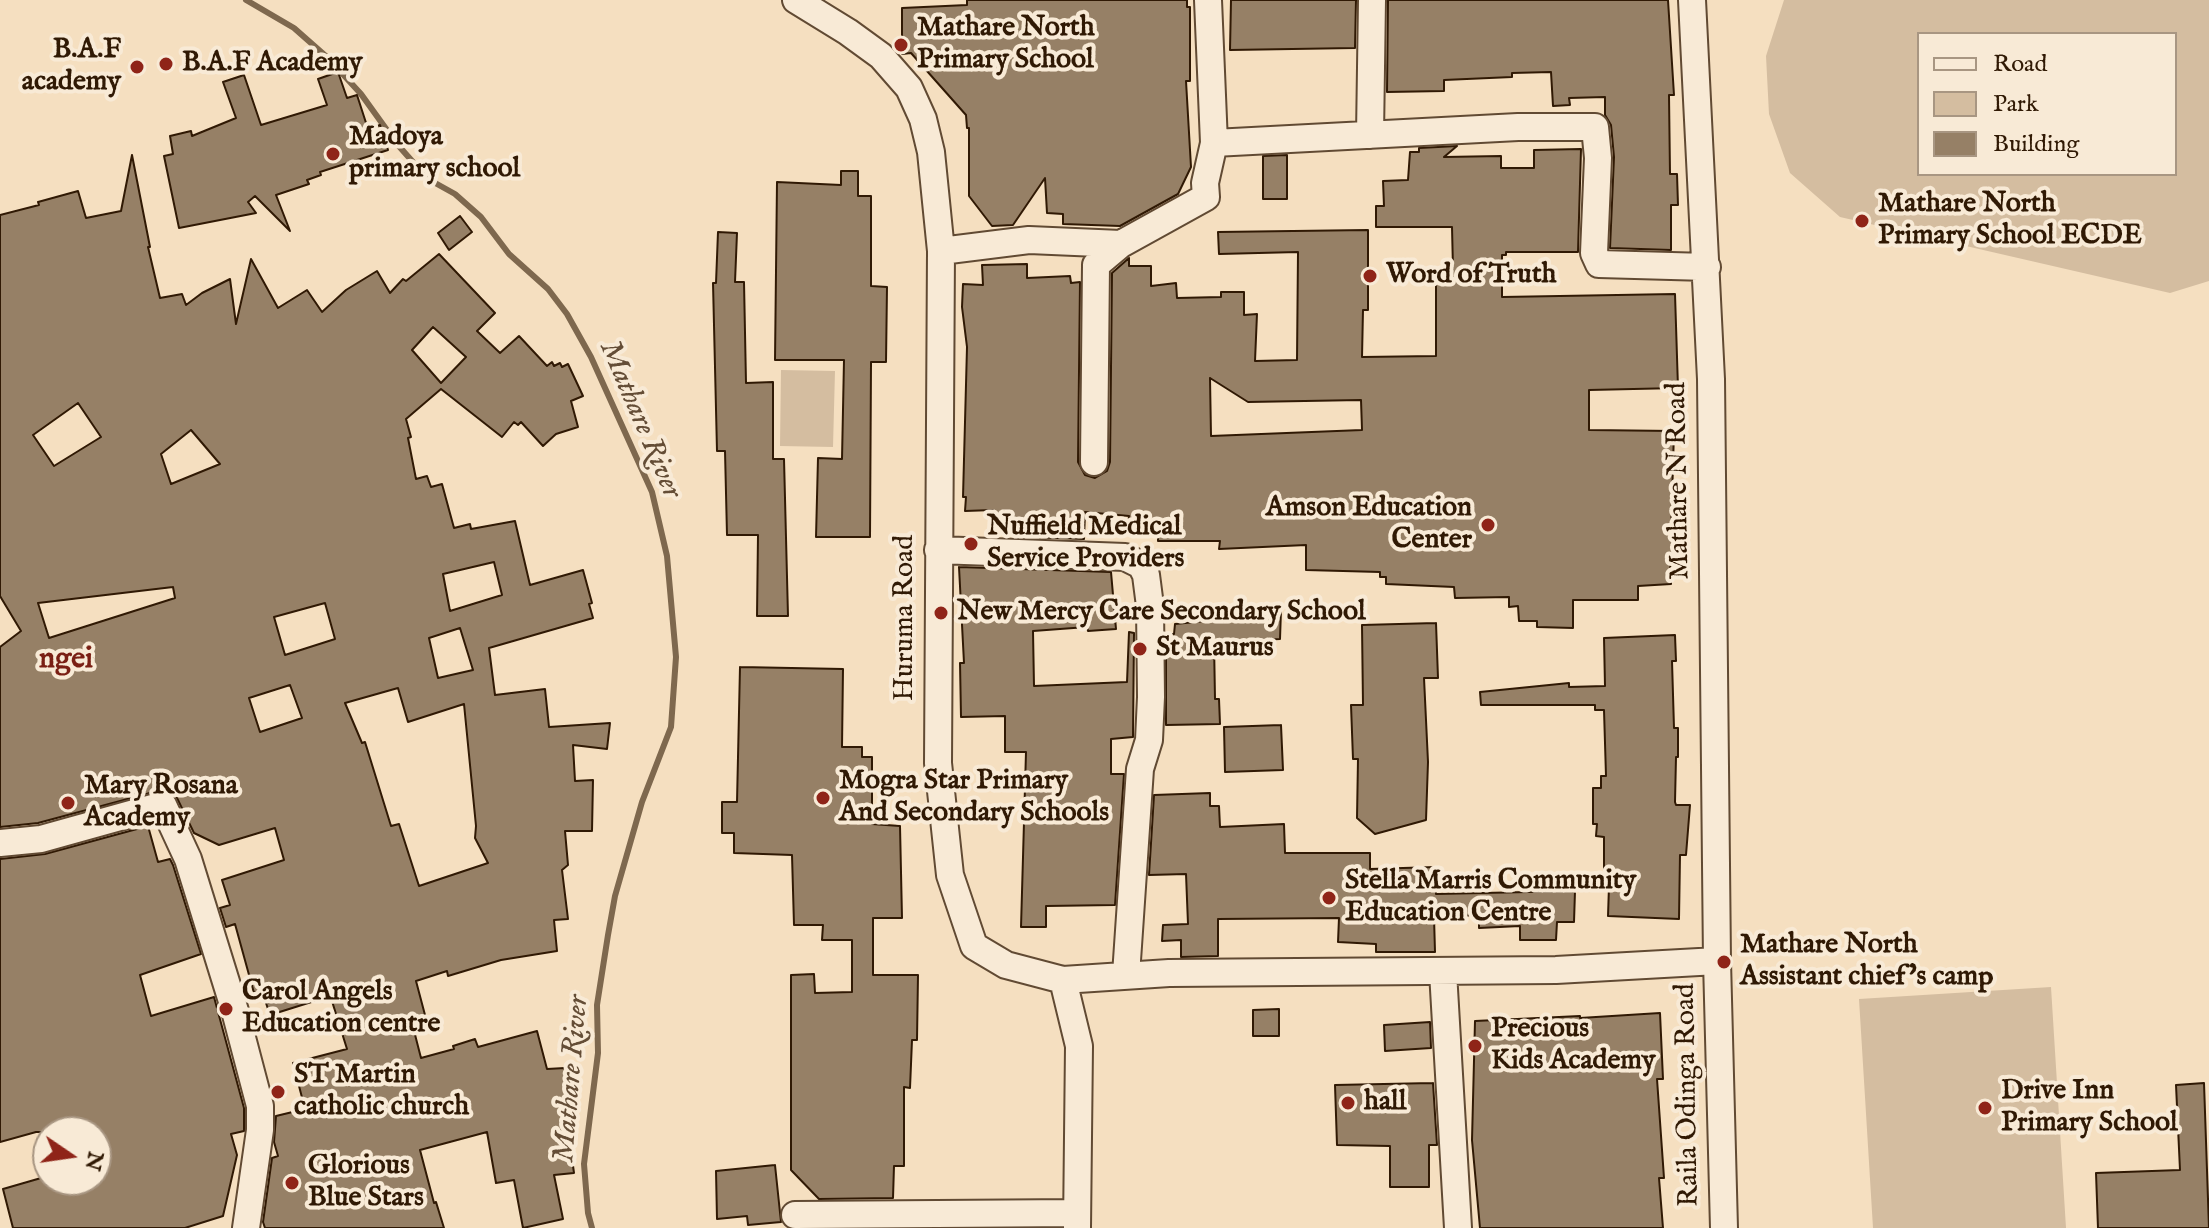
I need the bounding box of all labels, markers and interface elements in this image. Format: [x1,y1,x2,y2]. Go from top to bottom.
place label: Mathare North Primary School [917,12,1095,78]
legend [1917,32,2177,176]
place label: B.A.F academy [22,34,121,100]
marker: Mathare North Primary School [892,36,910,54]
place label: B.A.F Academy [182,47,362,81]
text: Road [1993,49,2047,80]
marker: B.A.F Academy [157,55,175,73]
marker: B.A.F academy [128,58,146,76]
text: Park [1993,89,2039,120]
place label: Madoya primary school [349,121,520,187]
text: Building [1993,129,2079,160]
marker: Madoya primary school [324,145,342,163]
place label: Mathare North Primary School ECDE [1878,188,2142,254]
marker: Mathare North Primary School ECDE [1853,212,1871,230]
place label: Word of Truth [1386,259,1556,293]
marker: Word of Truth [1361,267,1379,285]
water label: Mathare River [590,336,688,504]
street label: Mathare N Road [1661,382,1699,580]
place label: Amson Education Center [1266,492,1472,558]
place label: Nuffield Medical Service Providers [987,511,1184,577]
marker: Amson Education Center [1479,516,1497,534]
street label: Huruma Road [889,535,923,701]
marker: Nuffield Medical Service Providers [962,535,980,553]
place label: New Mercy Care Secondary School [957,596,1366,630]
marker: New Mercy Care Secondary School [932,604,950,622]
place label: St Maurus [1156,632,1274,666]
marker: St Maurus [1131,640,1149,658]
district label: ngei [39,643,93,679]
place label: Mogra Star Primary And Secondary Schools [839,765,1109,831]
place label: Mary Rosana Academy [84,770,238,836]
marker: Mogra Star Primary And Secondary Schools [814,789,832,807]
marker: Mary Rosana Academy [59,794,77,812]
place label: Stella Marris Community Education Centre [1345,865,1636,931]
marker: Stella Marris Community Education Centre [1320,889,1338,907]
place label: Mathare North Assistant chief's camp [1740,929,1993,995]
marker: Mathare North Assistant chief's camp [1715,953,1733,971]
place label: Carol Angels Education centre [242,976,440,1042]
street label: Raila Odinga Road [1670,983,1708,1207]
water label: Mathare River [548,994,598,1164]
marker: Carol Angels Education centre [217,1000,235,1018]
place label: Precious Kids Academy [1491,1013,1656,1079]
marker: Precious Kids Academy [1466,1037,1484,1055]
place label: ST Martin catholic church [294,1059,469,1125]
place label: Drive Inn Primary School [2001,1075,2178,1141]
marker: ST Martin catholic church [269,1083,287,1101]
place label: hall [1364,1086,1406,1120]
marker: hall [1339,1094,1357,1112]
marker: Drive Inn Primary School [1976,1099,1994,1117]
north arrow [32,1116,112,1196]
text: N [78,1149,109,1173]
place label: Glorious Blue Stars [308,1150,424,1216]
marker: Glorious Blue Stars [283,1174,301,1192]

